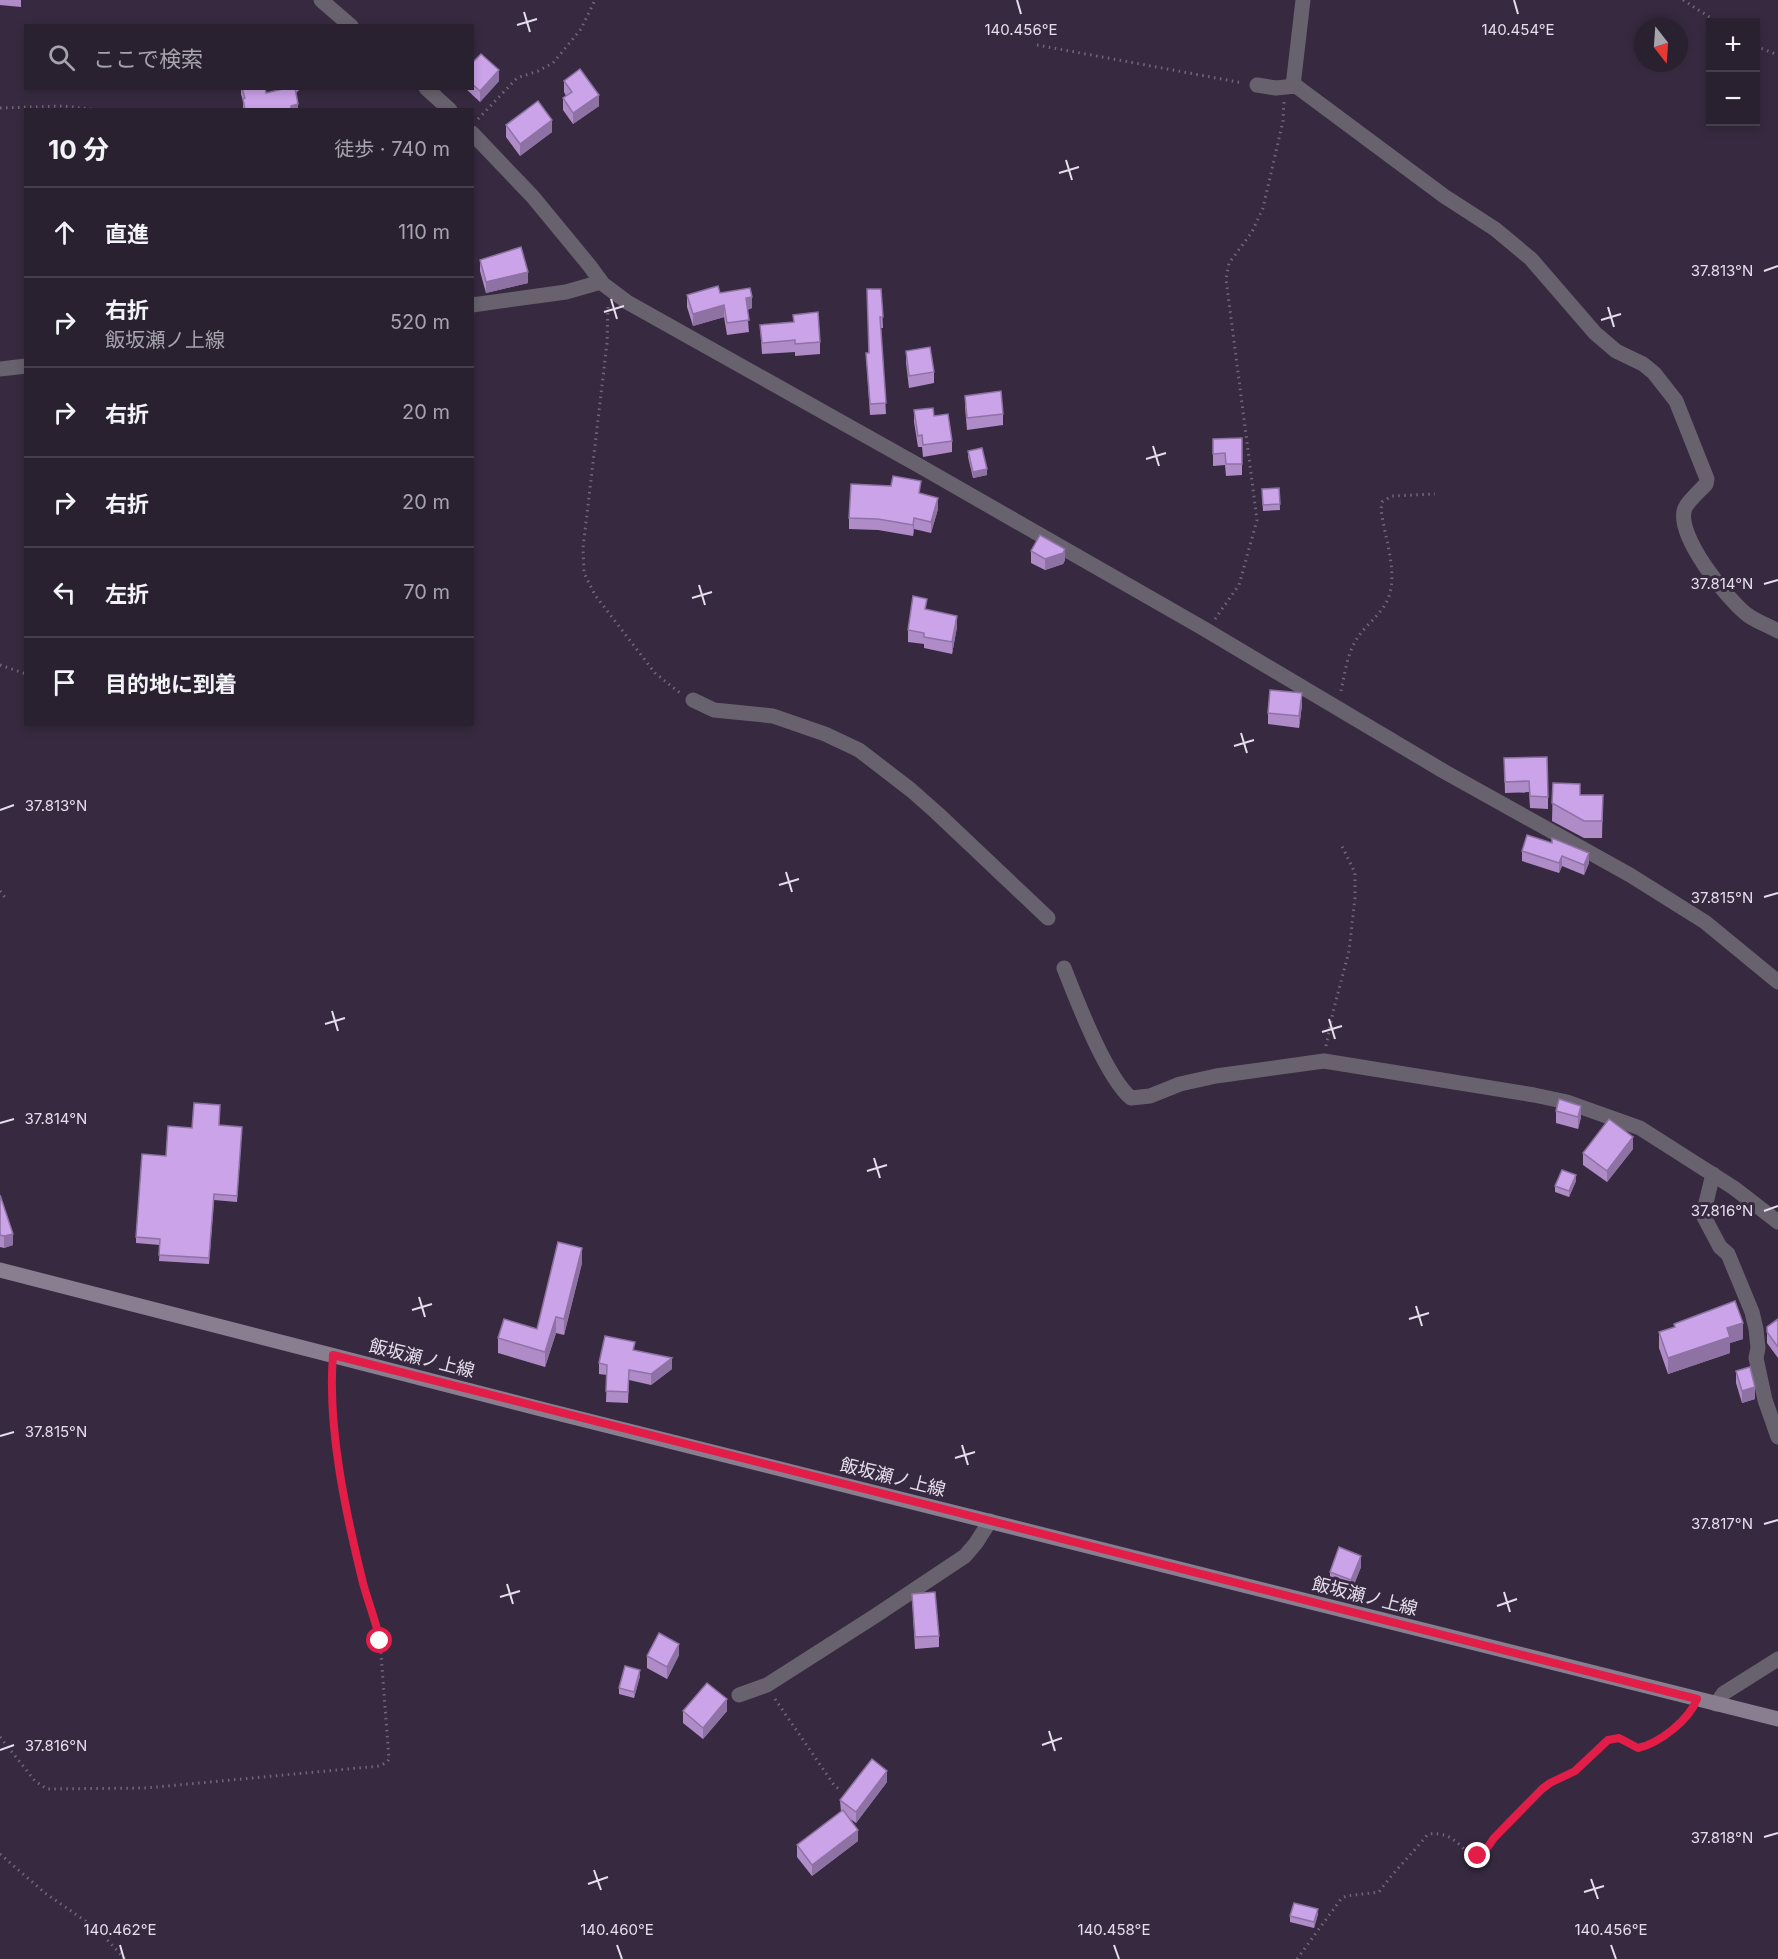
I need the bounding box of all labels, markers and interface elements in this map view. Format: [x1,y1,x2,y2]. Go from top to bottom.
north arrow [1634,18,1688,72]
map controls [1706,18,1760,126]
button: + [1706,18,1760,72]
text: 140.456°E [984,20,1058,39]
text: 140.454°E [1481,20,1555,39]
search box [24,24,474,90]
icon: search [45,41,78,74]
text: ここで検索 [93,46,203,72]
button: − [1706,72,1760,126]
text: 10 分 [48,134,109,165]
text: 徒歩 · 740 m [334,137,450,161]
icon: ahead [48,216,81,249]
text: 110 m [398,220,450,244]
text: 直進 [105,221,149,247]
text: 37.813°N [1691,261,1753,280]
text: 右折 [105,297,149,323]
icon: right [48,306,81,339]
text: 520 m [390,310,450,334]
text: 飯坂瀬ノ上線 [105,328,225,352]
icon: right [48,396,81,429]
text: 20 m [402,400,450,424]
text: 右折 [105,401,149,427]
icon: right [48,486,81,519]
text: 20 m [402,490,450,514]
text: 右折 [105,491,149,517]
text: 37.814°N [1691,574,1753,593]
icon: left [48,576,81,609]
text: 70 m [403,580,450,604]
text: 左折 [105,581,149,607]
icon: arrive [48,666,81,699]
text: 目的地に到着 [105,671,237,697]
text: 37.813°N [25,796,87,815]
text: 37.815°N [1691,888,1753,907]
text: 37.814°N [25,1109,87,1128]
text: 37.816°N [1691,1201,1753,1220]
street label: 飯坂瀬ノ上線 [367,1335,477,1381]
text: 37.815°N [25,1422,87,1441]
street label: 飯坂瀬ノ上線 [838,1454,948,1500]
text: 37.817°N [1691,1514,1753,1533]
street label: 飯坂瀬ノ上線 [1310,1573,1420,1619]
route start [366,1627,392,1653]
text: 37.816°N [25,1736,87,1755]
text: 37.818°N [1691,1828,1753,1847]
route end [1464,1842,1490,1868]
text: 140.462°E [83,1920,157,1939]
text: 140.460°E [580,1920,654,1939]
text: 140.458°E [1078,1920,1150,1939]
text: 140.456°E [1574,1920,1648,1939]

